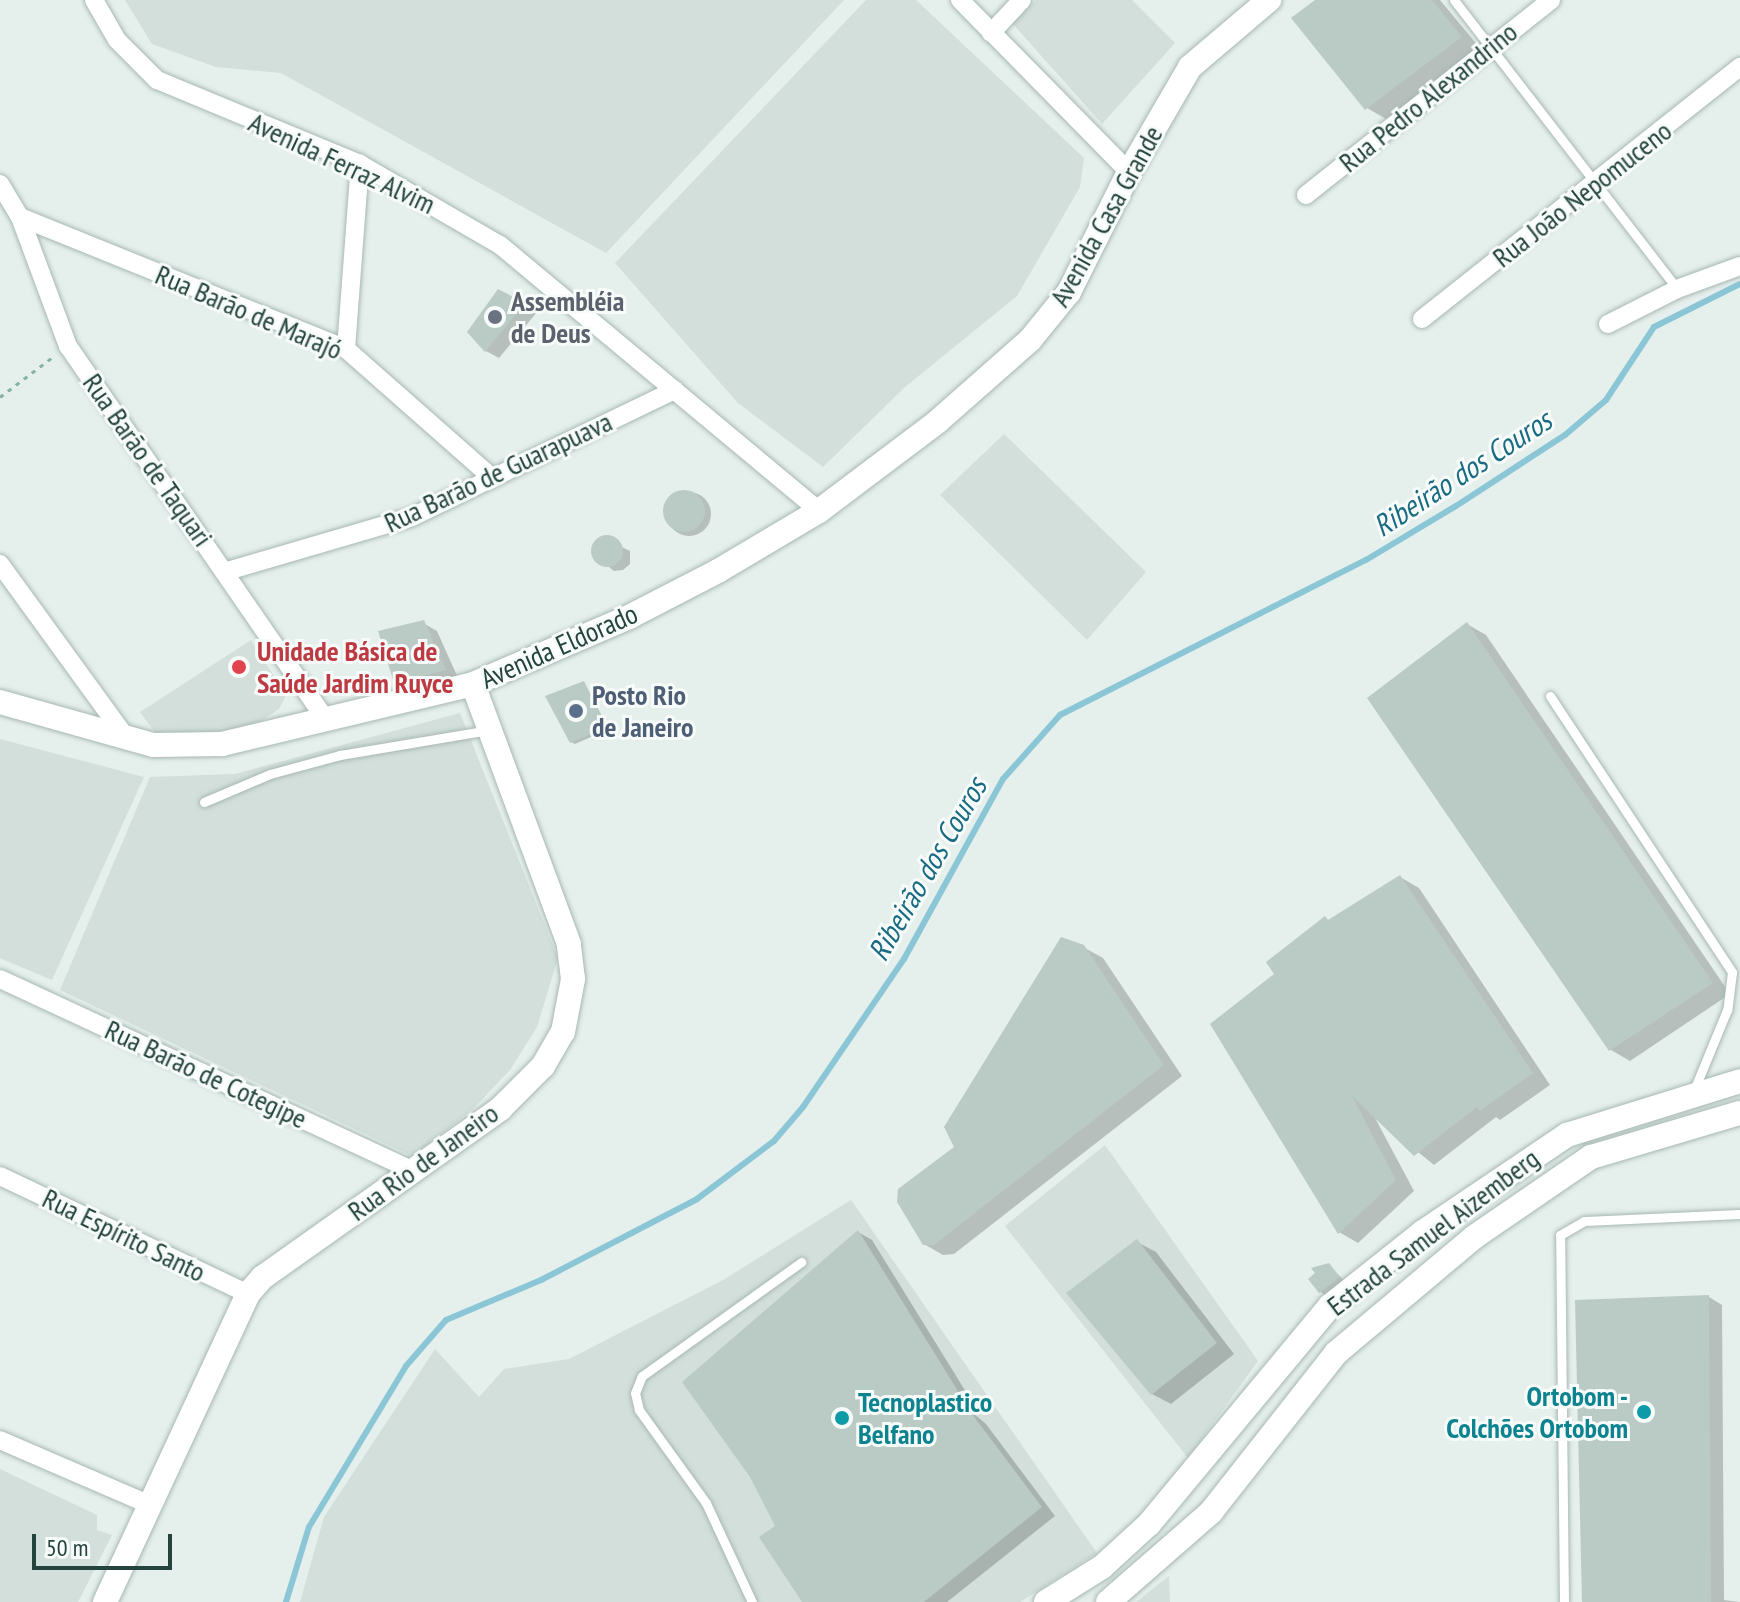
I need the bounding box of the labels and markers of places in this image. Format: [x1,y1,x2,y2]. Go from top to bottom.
place label: Assembléia de Deus [511,284,624,350]
marker: Assembléia de Deus [486,308,504,326]
place label: Unidade Básica de Saúde Jardim Ruyce [257,634,453,700]
marker: Unidade Básica de Saúde Jardim Ruyce [228,656,250,678]
place label: Posto Rio de Janeiro [592,678,693,744]
marker: Posto Rio de Janeiro [567,702,585,720]
place label: Ortobom - Colchões Ortobom [1446,1379,1628,1445]
place label: Tecnoplastico Belfano [858,1385,992,1451]
marker: Ortobom - Colchões Ortobom [1635,1403,1653,1421]
marker: Tecnoplastico Belfano [833,1409,851,1427]

